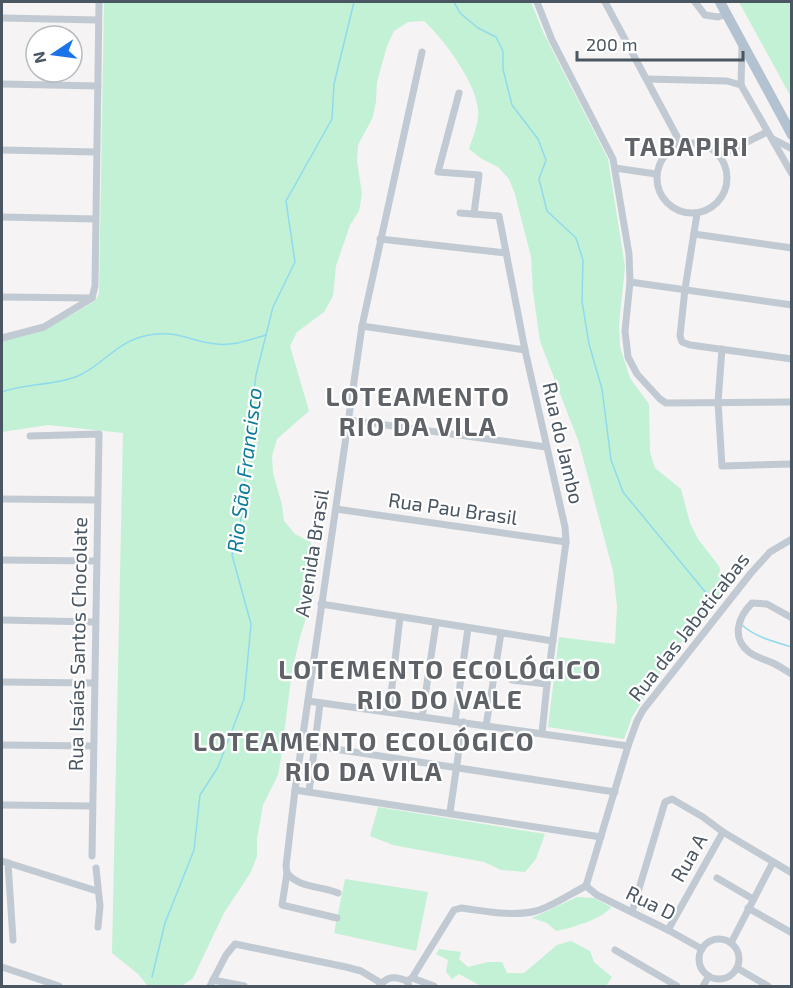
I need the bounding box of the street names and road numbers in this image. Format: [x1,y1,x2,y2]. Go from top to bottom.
street label: Rua do Jambo [538,380,590,506]
street label: Avenida Brasil [289,487,333,619]
street label: Rua Pau Brasil [387,487,519,529]
street label: Rua Isaías Santos Chocolate [63,517,91,771]
street label: Rua das Jaboticabas [623,547,754,706]
street label: Rua A [665,829,712,886]
street label: Rua D [623,880,680,924]

